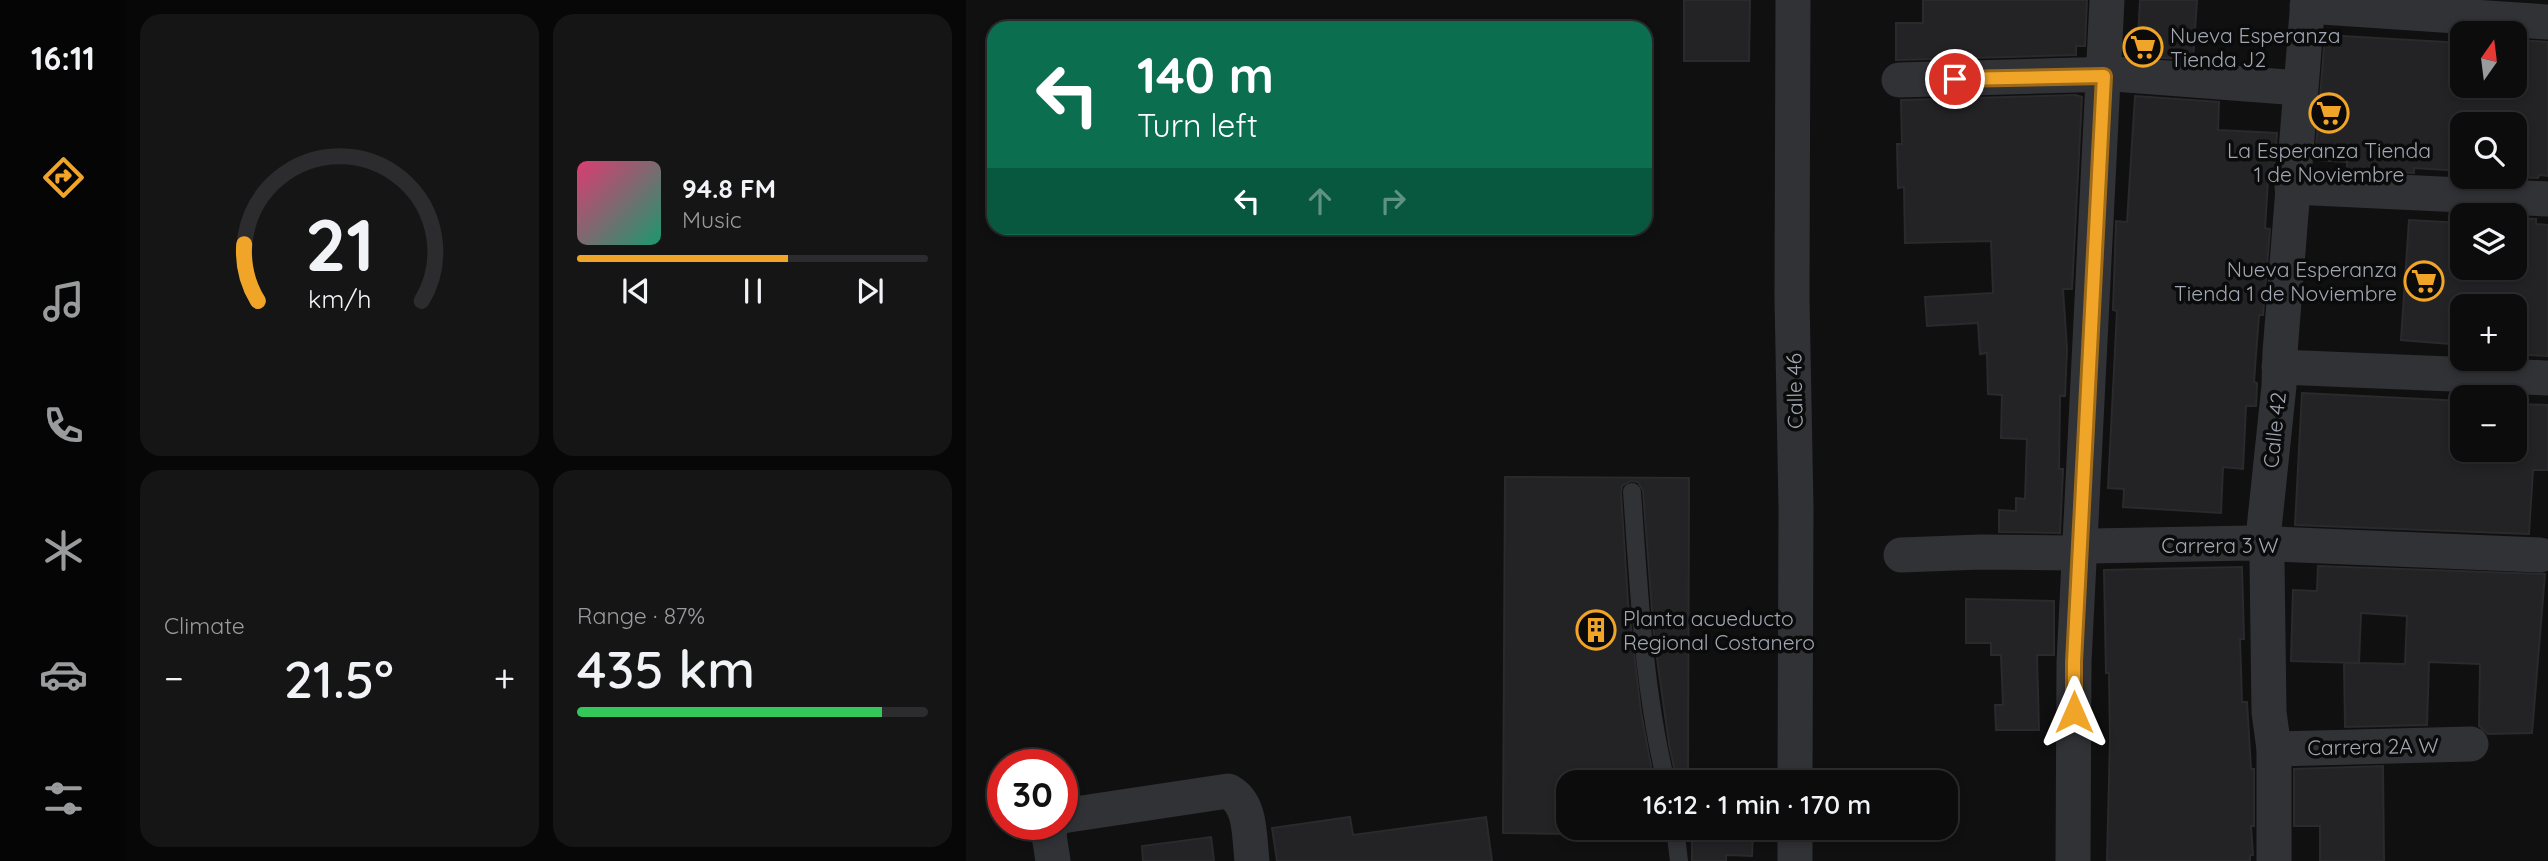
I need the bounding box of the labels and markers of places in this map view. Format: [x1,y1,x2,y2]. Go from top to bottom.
place label: Nueva Esperanza Tienda J2 [2170,22,2340,72]
supermarket icon: Nueva Esperanza Tienda J2 [2122,26,2164,68]
pin [1925,49,1985,109]
supermarket icon: La Esperanza Tienda 1 de Noviembre [2308,92,2350,134]
place label: La Esperanza Tienda 1 de Noviembre [2227,137,2431,187]
place label: Nueva Esperanza Tienda 1 de Noviembre [2174,256,2397,306]
supermarket icon: Nueva Esperanza Tienda 1 de Noviembre [2403,260,2445,302]
place label: Planta acueducto Regional Costanero [1623,605,1815,655]
building icon: Planta acueducto Regional Costanero [1575,609,1617,651]

